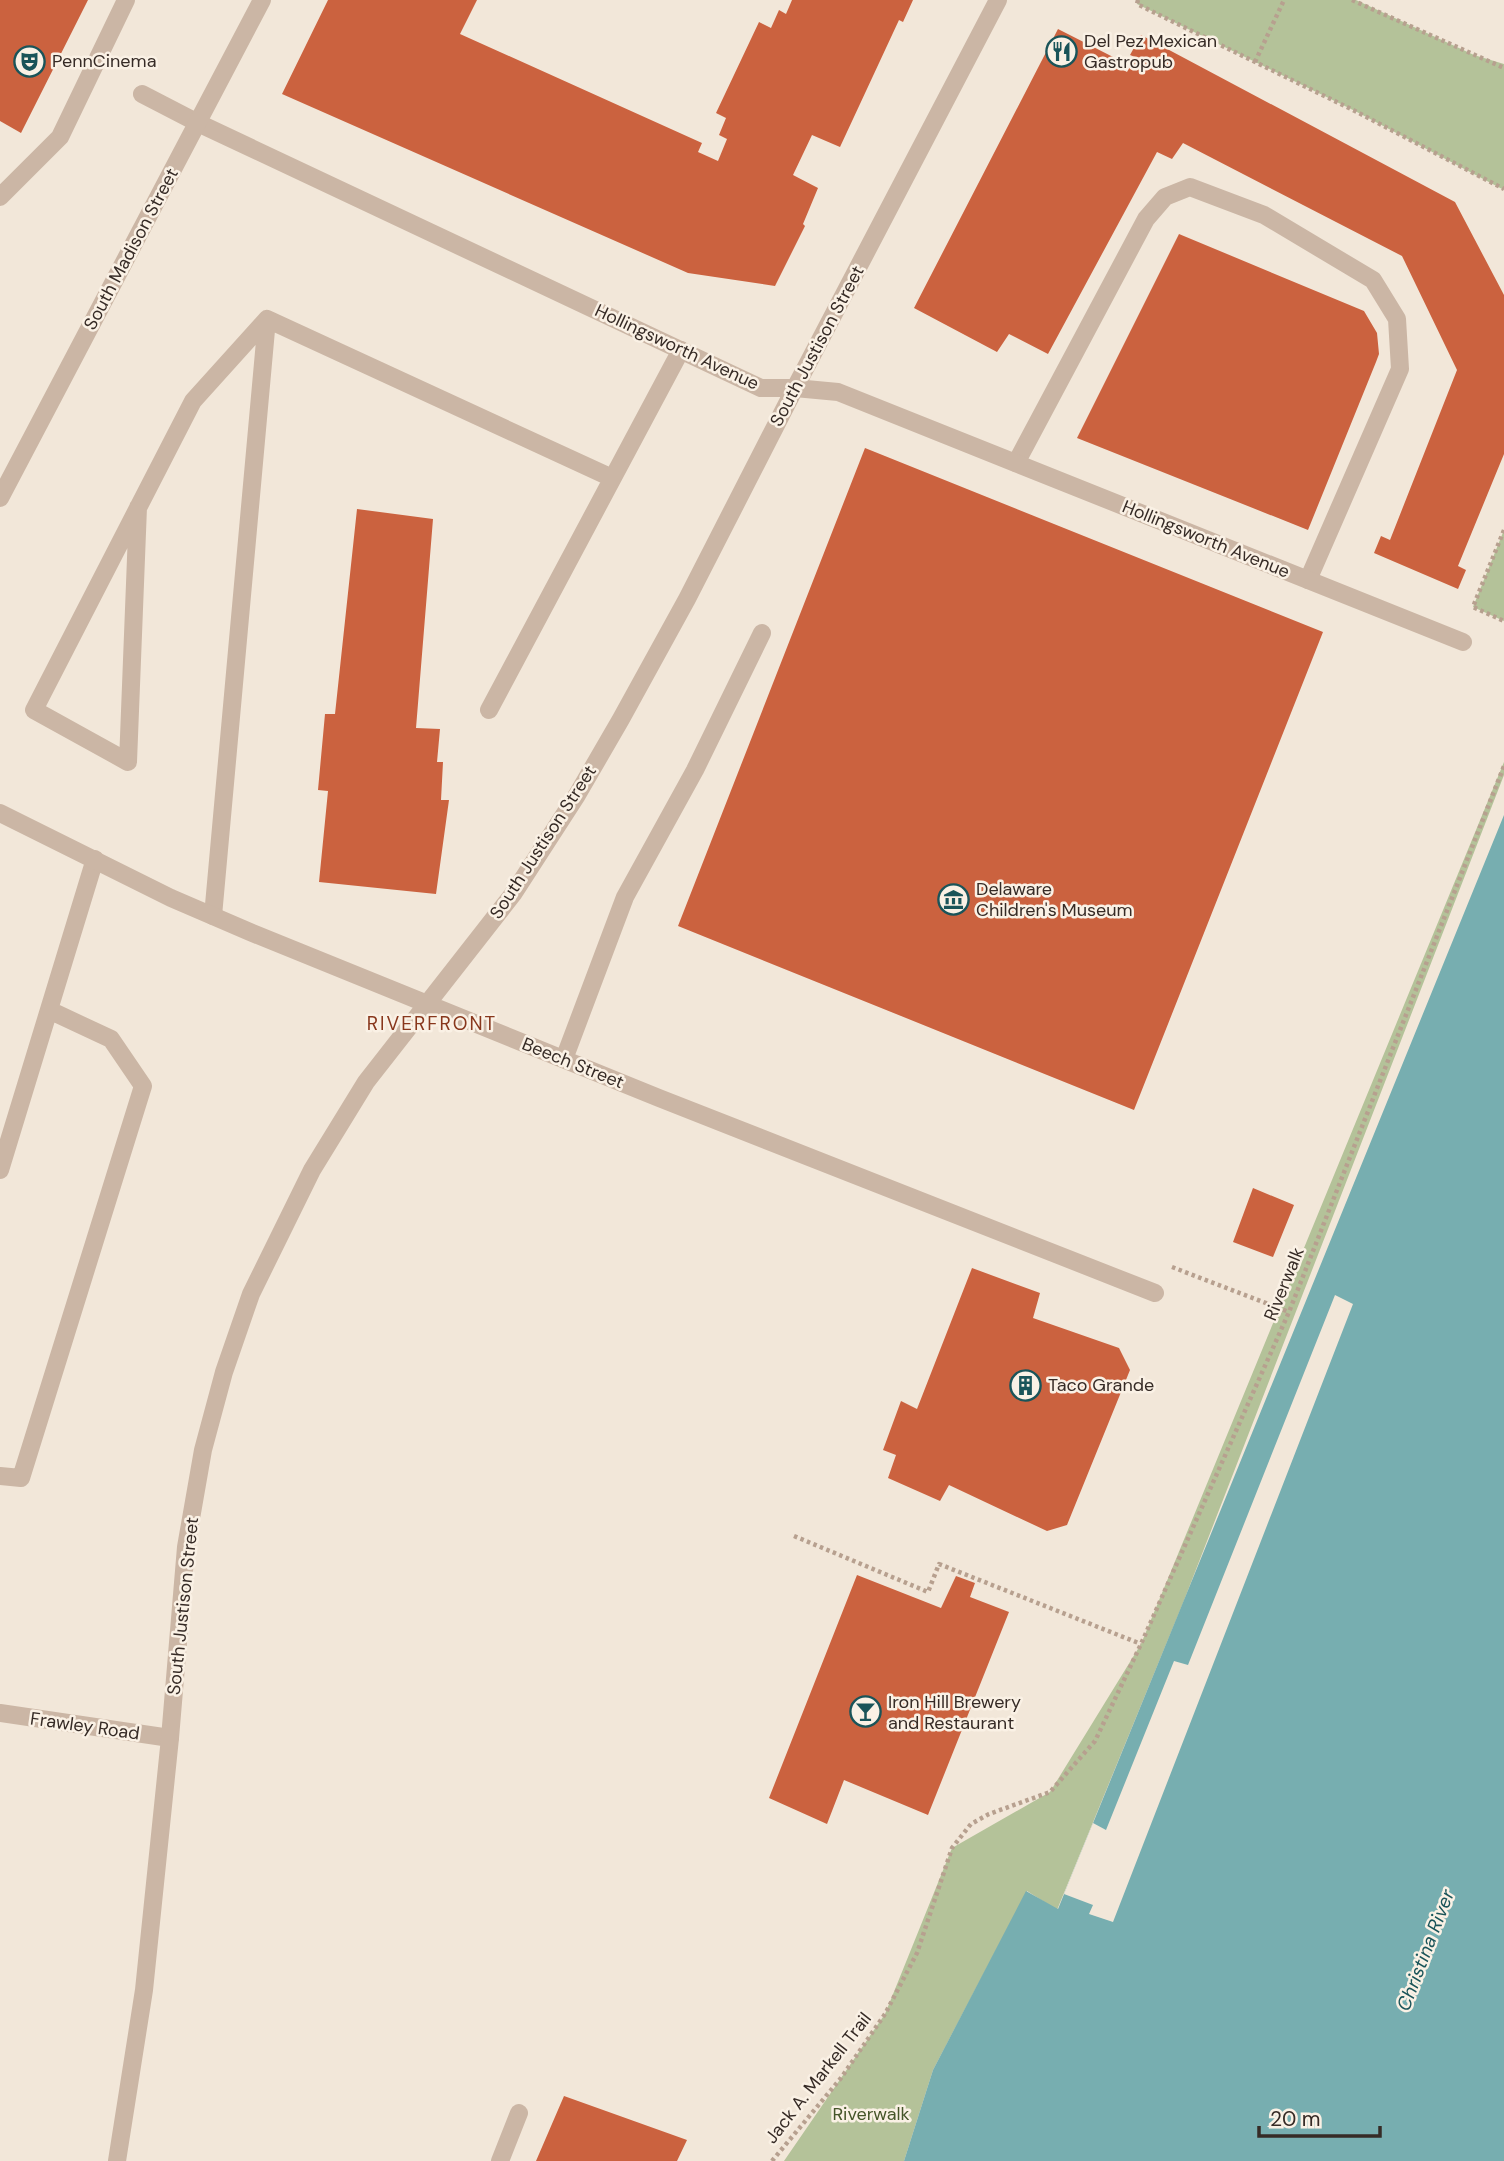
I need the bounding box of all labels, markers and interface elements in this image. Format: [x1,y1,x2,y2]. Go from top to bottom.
place label: Del Pez Mexican Gastropub [1084,29,1217,74]
restaurant icon: Del Pez Mexican Gastropub [1044,34,1078,68]
theatre icon: PennCinema [12,44,46,78]
place label: PennCinema [52,49,156,73]
street label: South Madison Street [78,164,184,334]
street label: South Justison Street [764,261,870,431]
street label: Hollingsworth Avenue [591,298,763,396]
street label: Hollingsworth Avenue [1119,494,1293,584]
street label: South Justison Street [484,760,602,924]
place label: Delaware Children's Museum [976,877,1133,922]
museum icon: Delaware Children's Museum [936,882,970,916]
district label: RIVERFRONT [367,1011,497,1036]
street label: Beech Street [519,1032,627,1094]
street label: Riverwalk [1258,1244,1310,1324]
building icon: Taco Grande [1008,1368,1042,1402]
place label: Taco Grande [1048,1373,1154,1397]
street label: South Justison Street [162,1516,204,1696]
place label: Iron Hill Brewery and Restaurant [888,1690,1021,1735]
bar icon: Iron Hill Brewery and Restaurant [848,1695,882,1729]
street label: Frawley Road [29,1706,141,1746]
water label: Christina River [1391,1885,1460,2014]
street label: Jack A. Markell Trail [759,2007,877,2149]
scale bar [1259,2094,1380,2138]
park label: Riverwalk [832,2102,910,2126]
text: 20 m [1270,2105,1321,2133]

